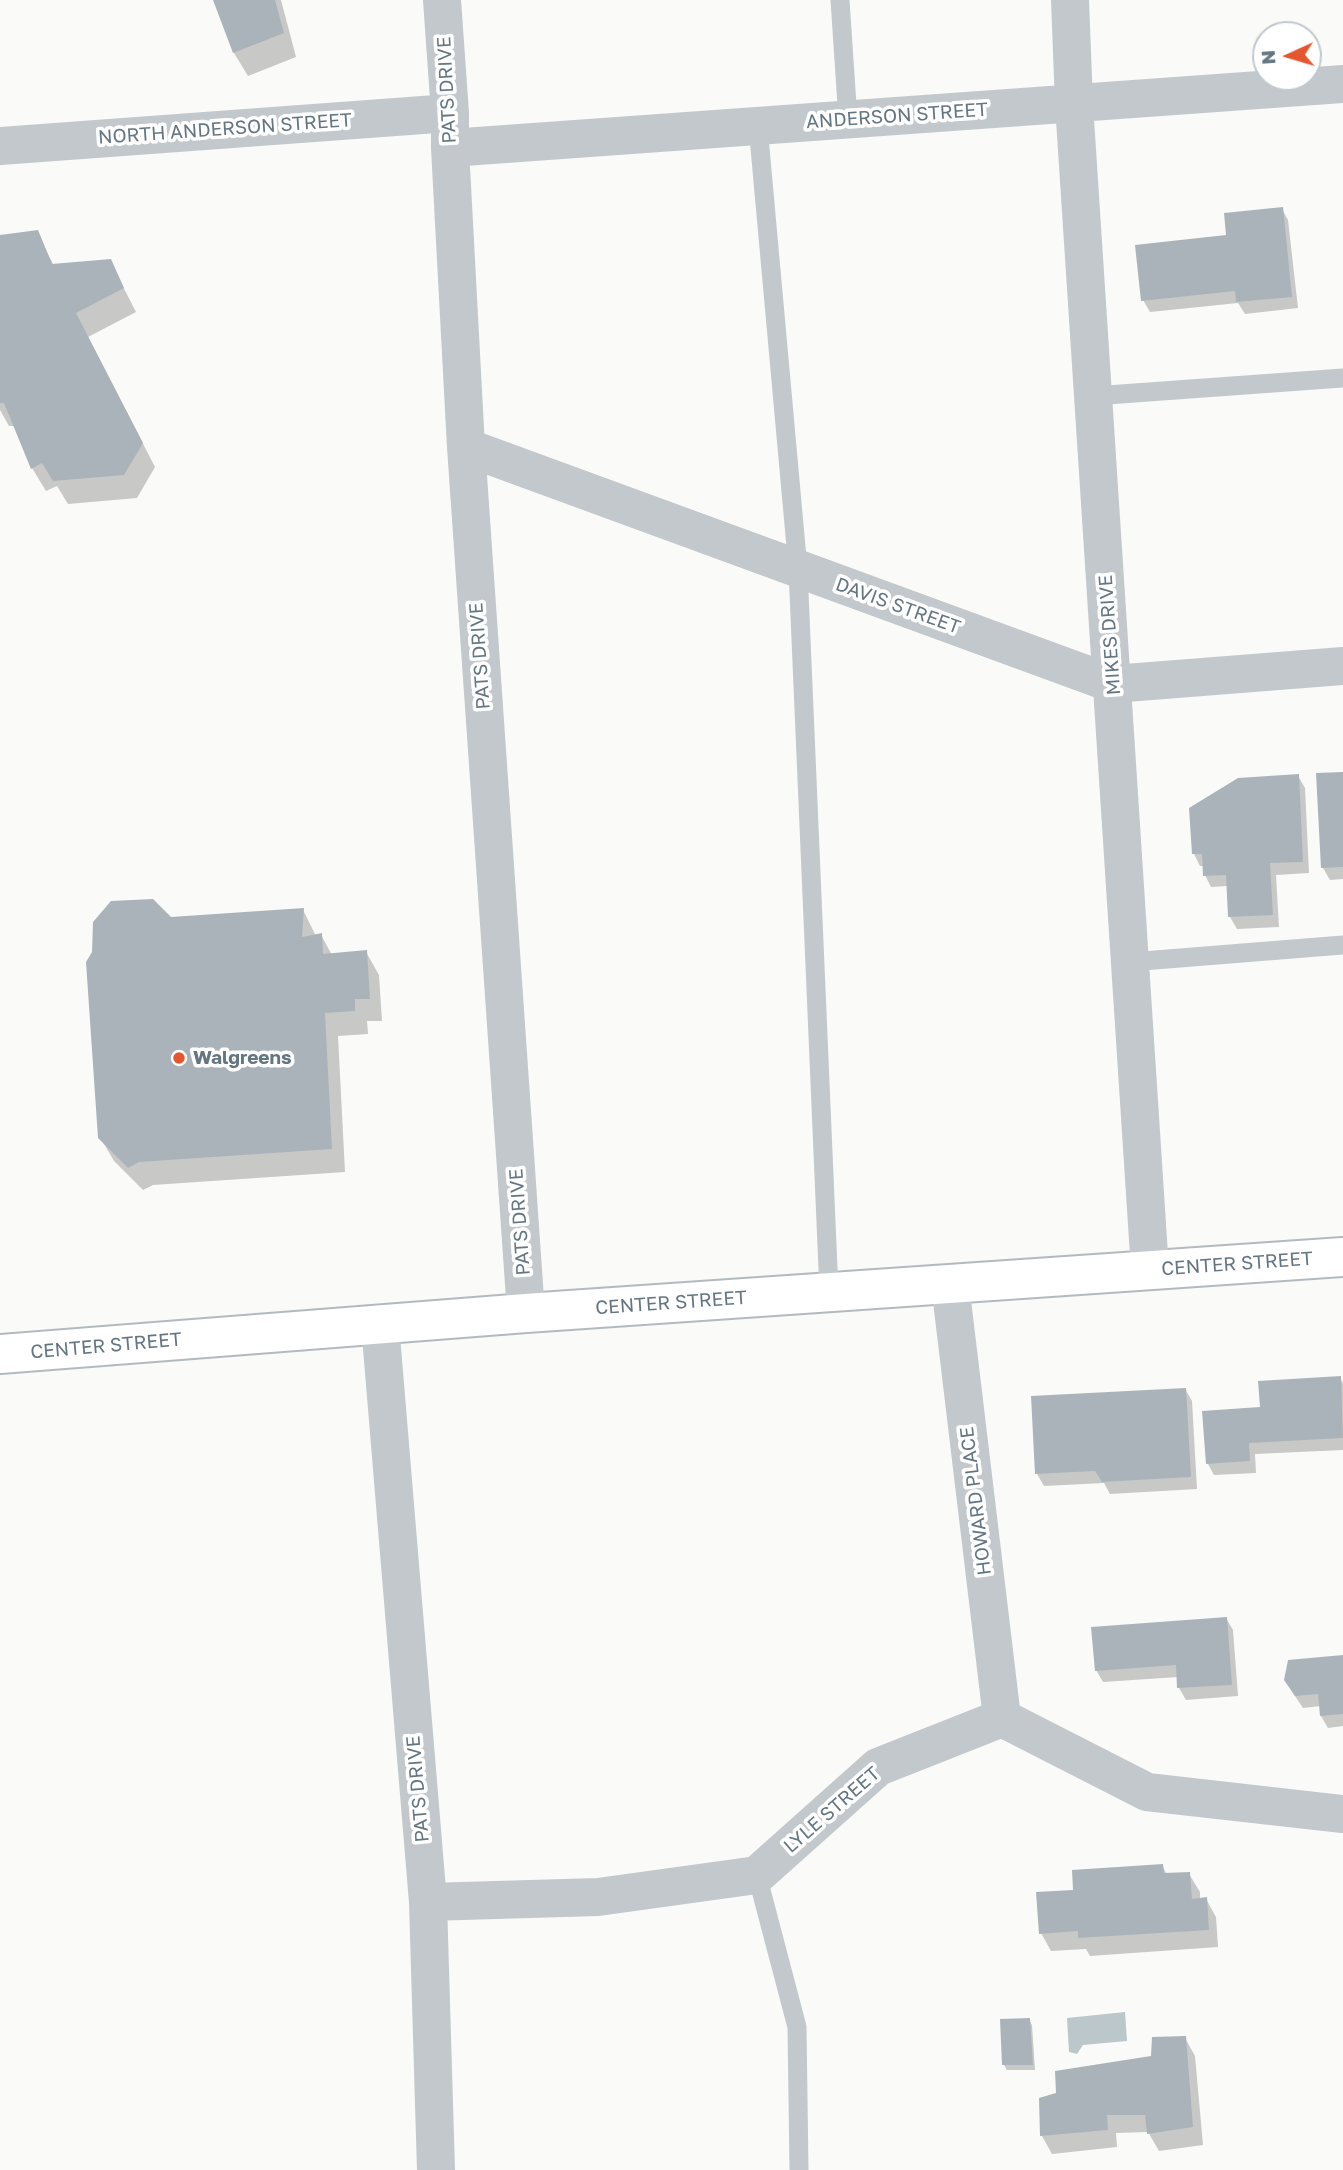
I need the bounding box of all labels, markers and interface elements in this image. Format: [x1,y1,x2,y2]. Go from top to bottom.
north arrow [1252,21,1322,91]
street label: PATS DRIVE [433,36,461,144]
text: N [1256,49,1280,65]
street label: ANDERSON STREET [805,98,989,134]
street label: NORTH ANDERSON STREET [97,109,353,149]
street label: DAVIS STREET [832,573,964,639]
street label: MIKES DRIVE [1094,574,1126,696]
street label: PATS DRIVE [465,602,495,710]
place label: Walgreens [193,1047,292,1069]
marker: Walgreens [171,1050,187,1066]
street label: PATS DRIVE [505,1168,535,1276]
street label: CENTER STREET [1160,1247,1314,1281]
street label: CENTER STREET [594,1286,748,1320]
street label: CENTER STREET [29,1328,183,1364]
street label: HOWARD PLACE [956,1425,996,1577]
street label: PATS DRIVE [402,1735,434,1843]
street label: LYLE STREET [779,1762,885,1858]

